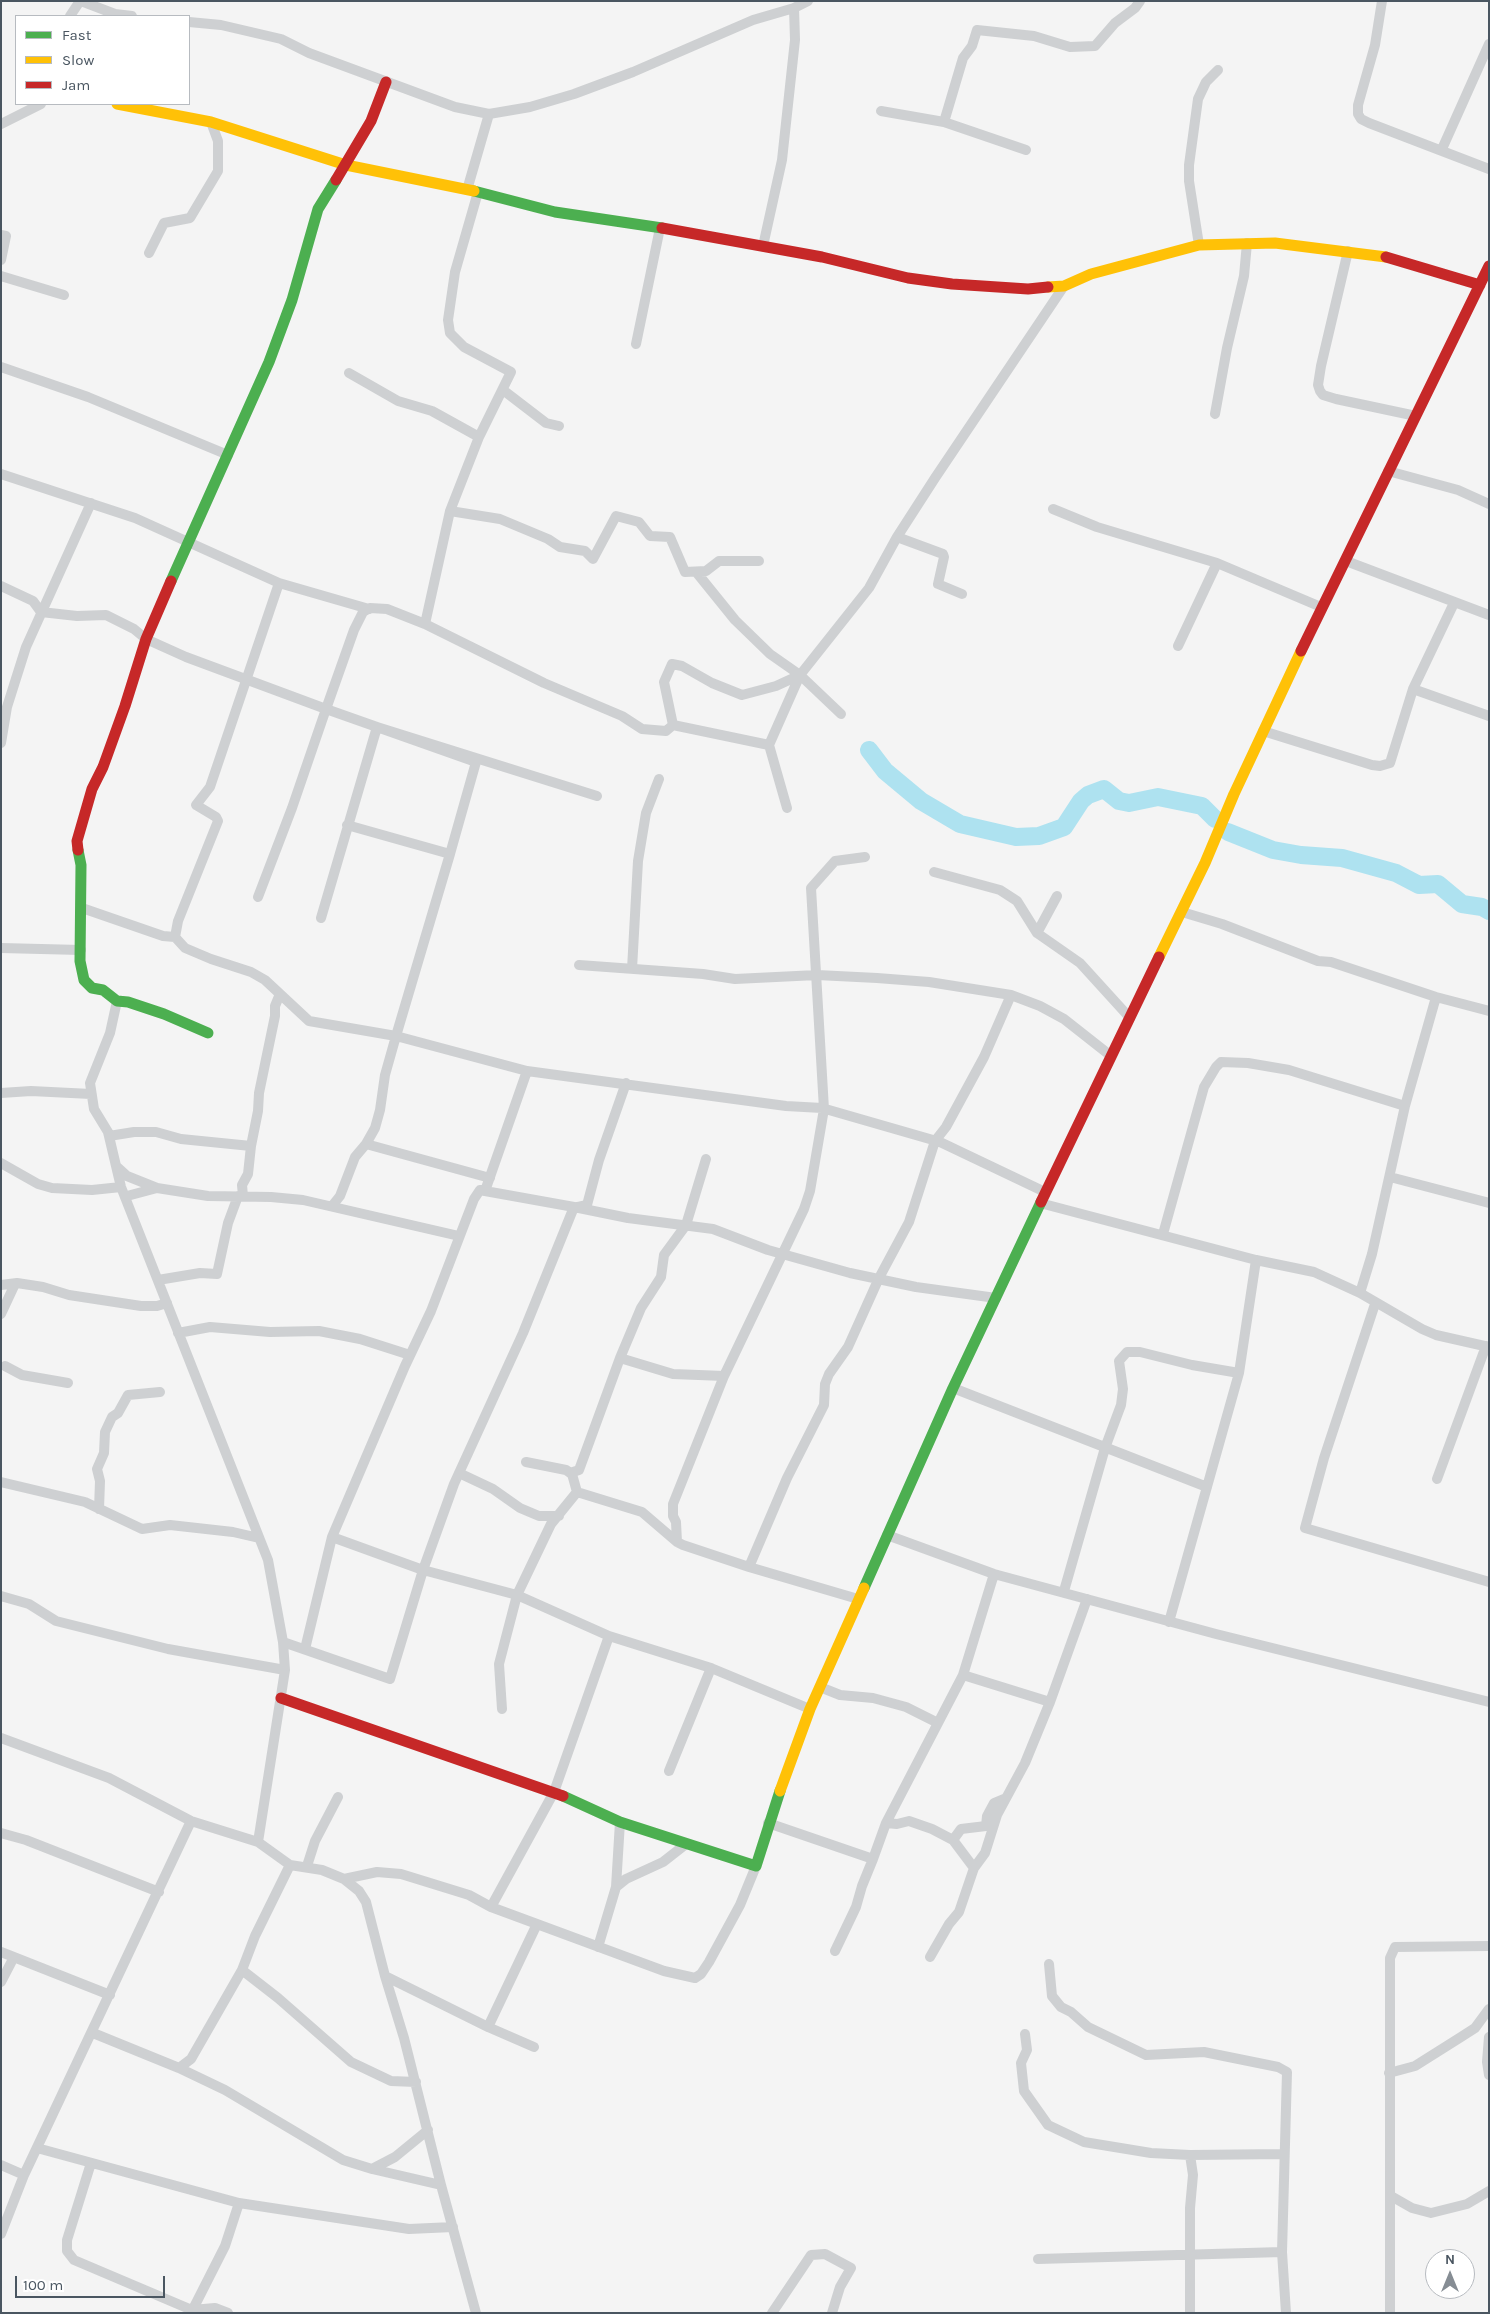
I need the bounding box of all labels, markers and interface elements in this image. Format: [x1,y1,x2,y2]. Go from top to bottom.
legend [15,15,190,105]
text: Fast [62,26,91,44]
text: Slow [62,51,94,69]
text: Jam [62,76,90,94]
north arrow [1425,2249,1475,2299]
text: N [1445,2251,1455,2268]
scale bar [18,2266,168,2298]
text: 100 m [23,2276,63,2294]

